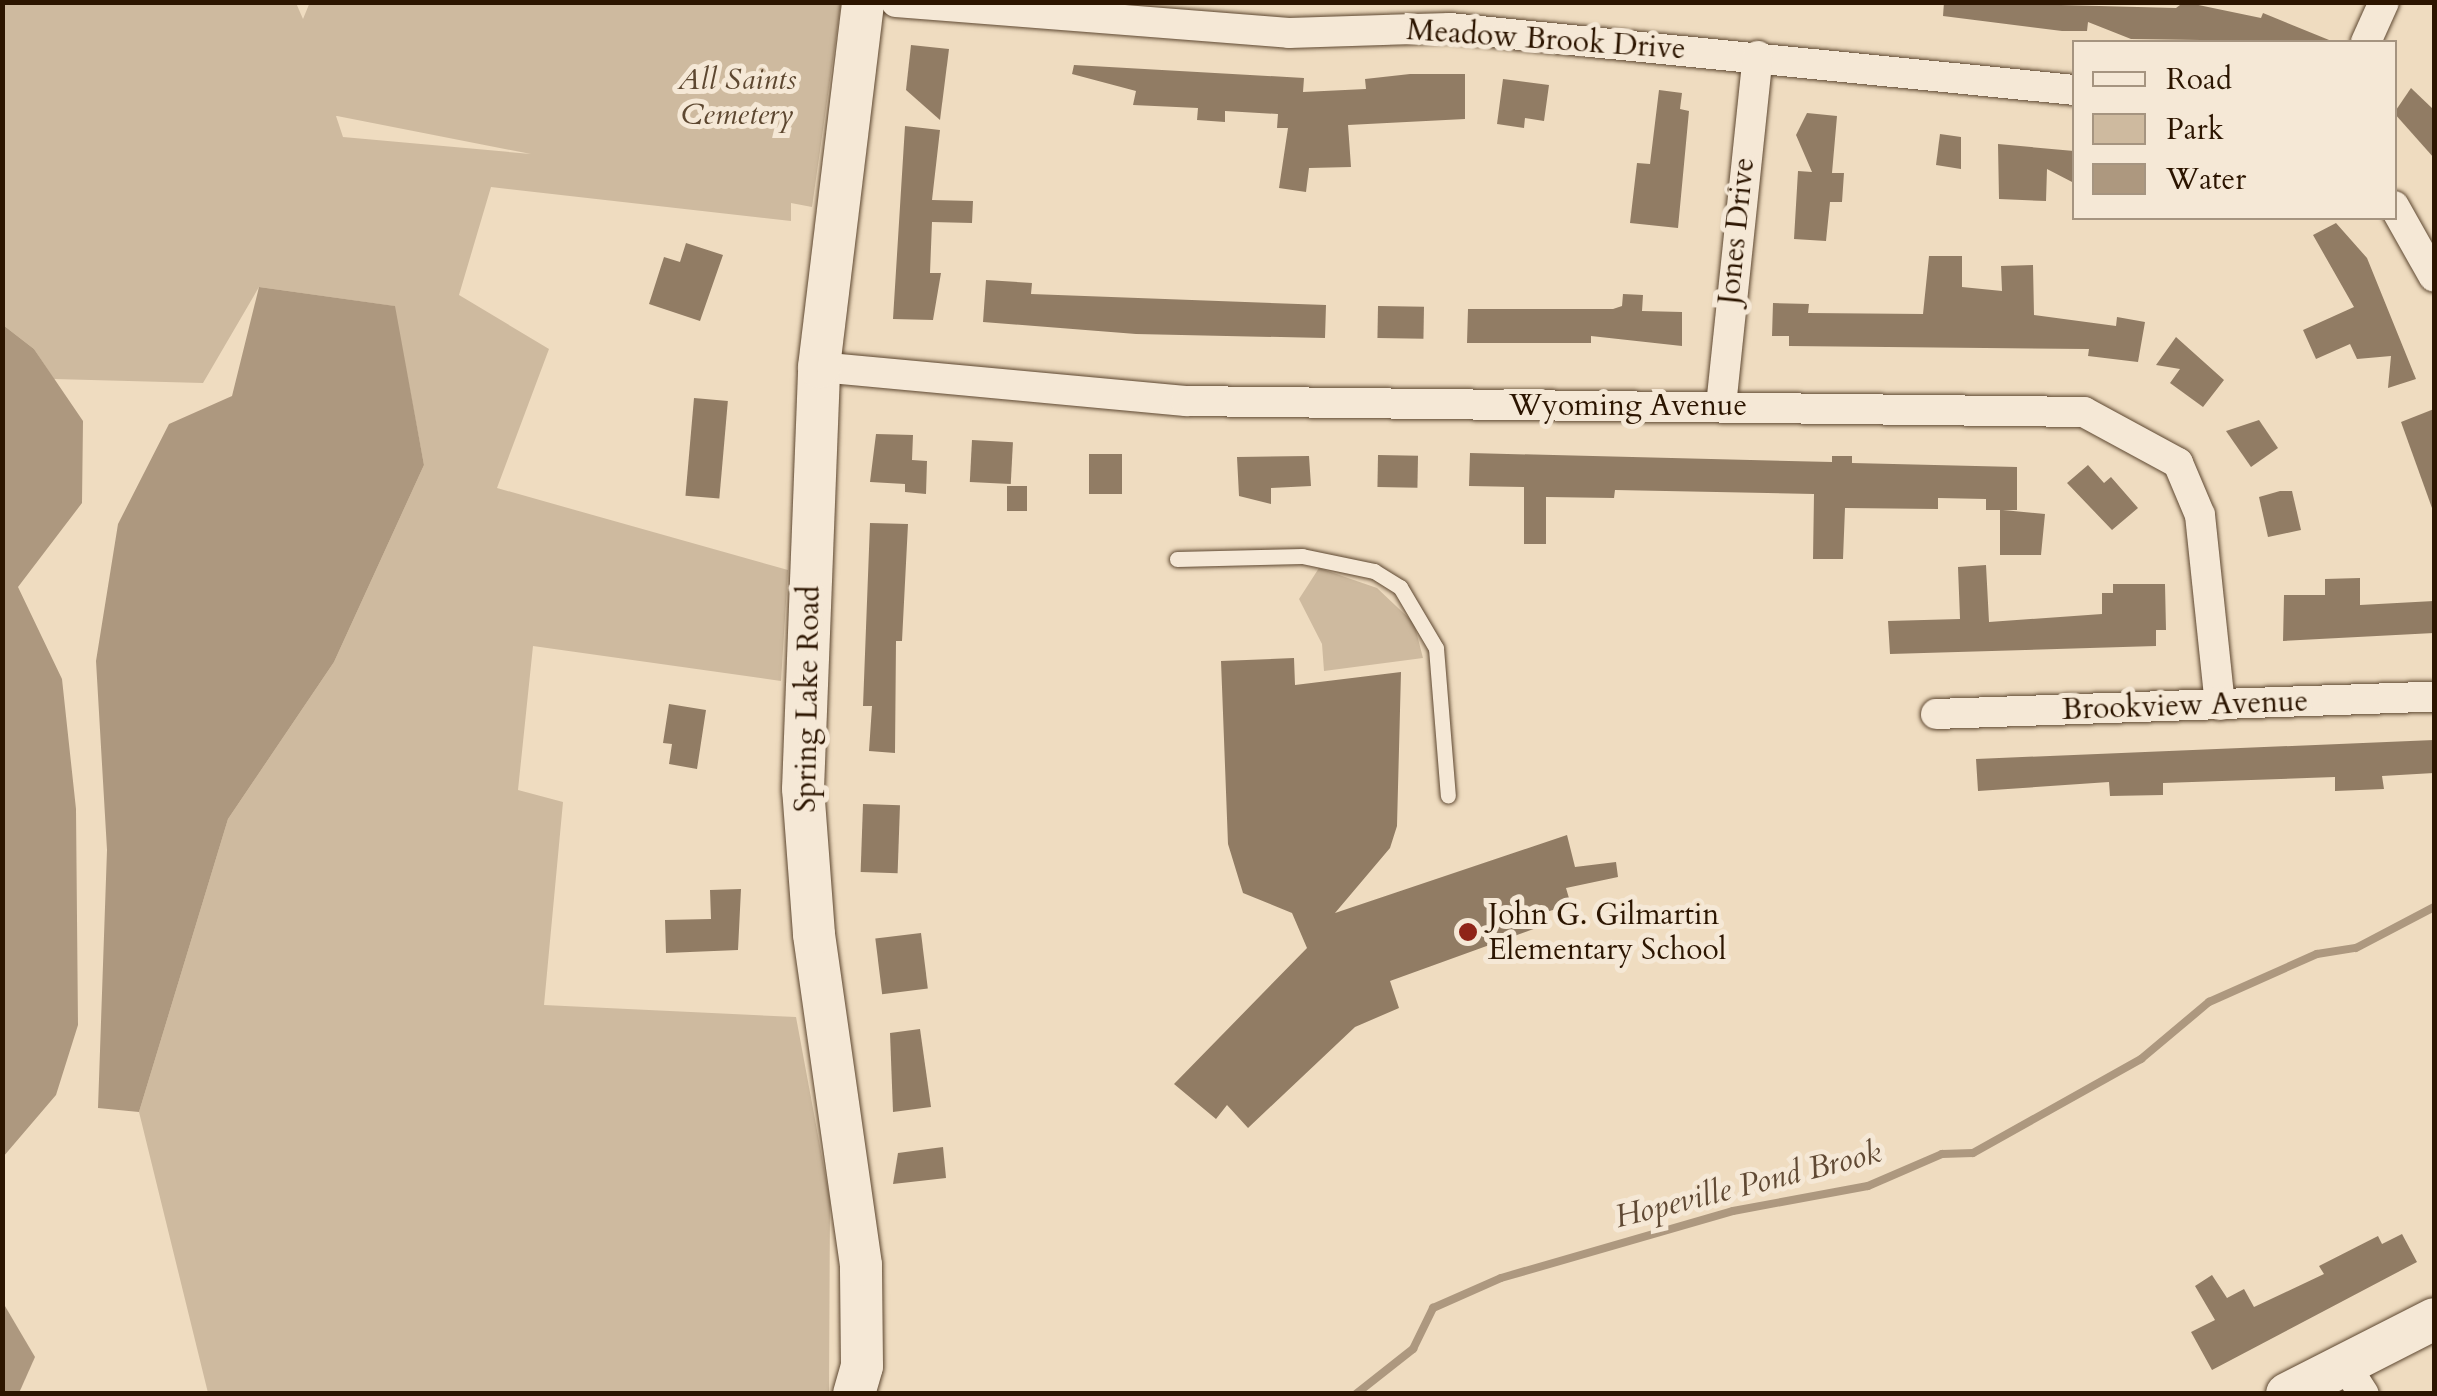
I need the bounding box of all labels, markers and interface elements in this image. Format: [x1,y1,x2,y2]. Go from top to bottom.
street label: Meadow Brook Drive [1405,12,1687,68]
legend [2072,40,2397,220]
text: Road [2166,59,2232,100]
park label: All Saints Cemetery [677,62,797,132]
text: Park [2166,109,2224,150]
street label: Jones Drive [1711,156,1763,306]
text: Water [2166,159,2246,200]
street label: Wyoming Avenue [1509,388,1747,424]
street label: Spring Lake Road [788,585,828,813]
street label: Brookview Avenue [2061,684,2309,728]
place label: John G. Gilmartin Elementary School [1488,897,1726,968]
marker: John G. Gilmartin Elementary School [1457,921,1479,943]
water label: Hopeville Pond Brook [1611,1133,1885,1237]

